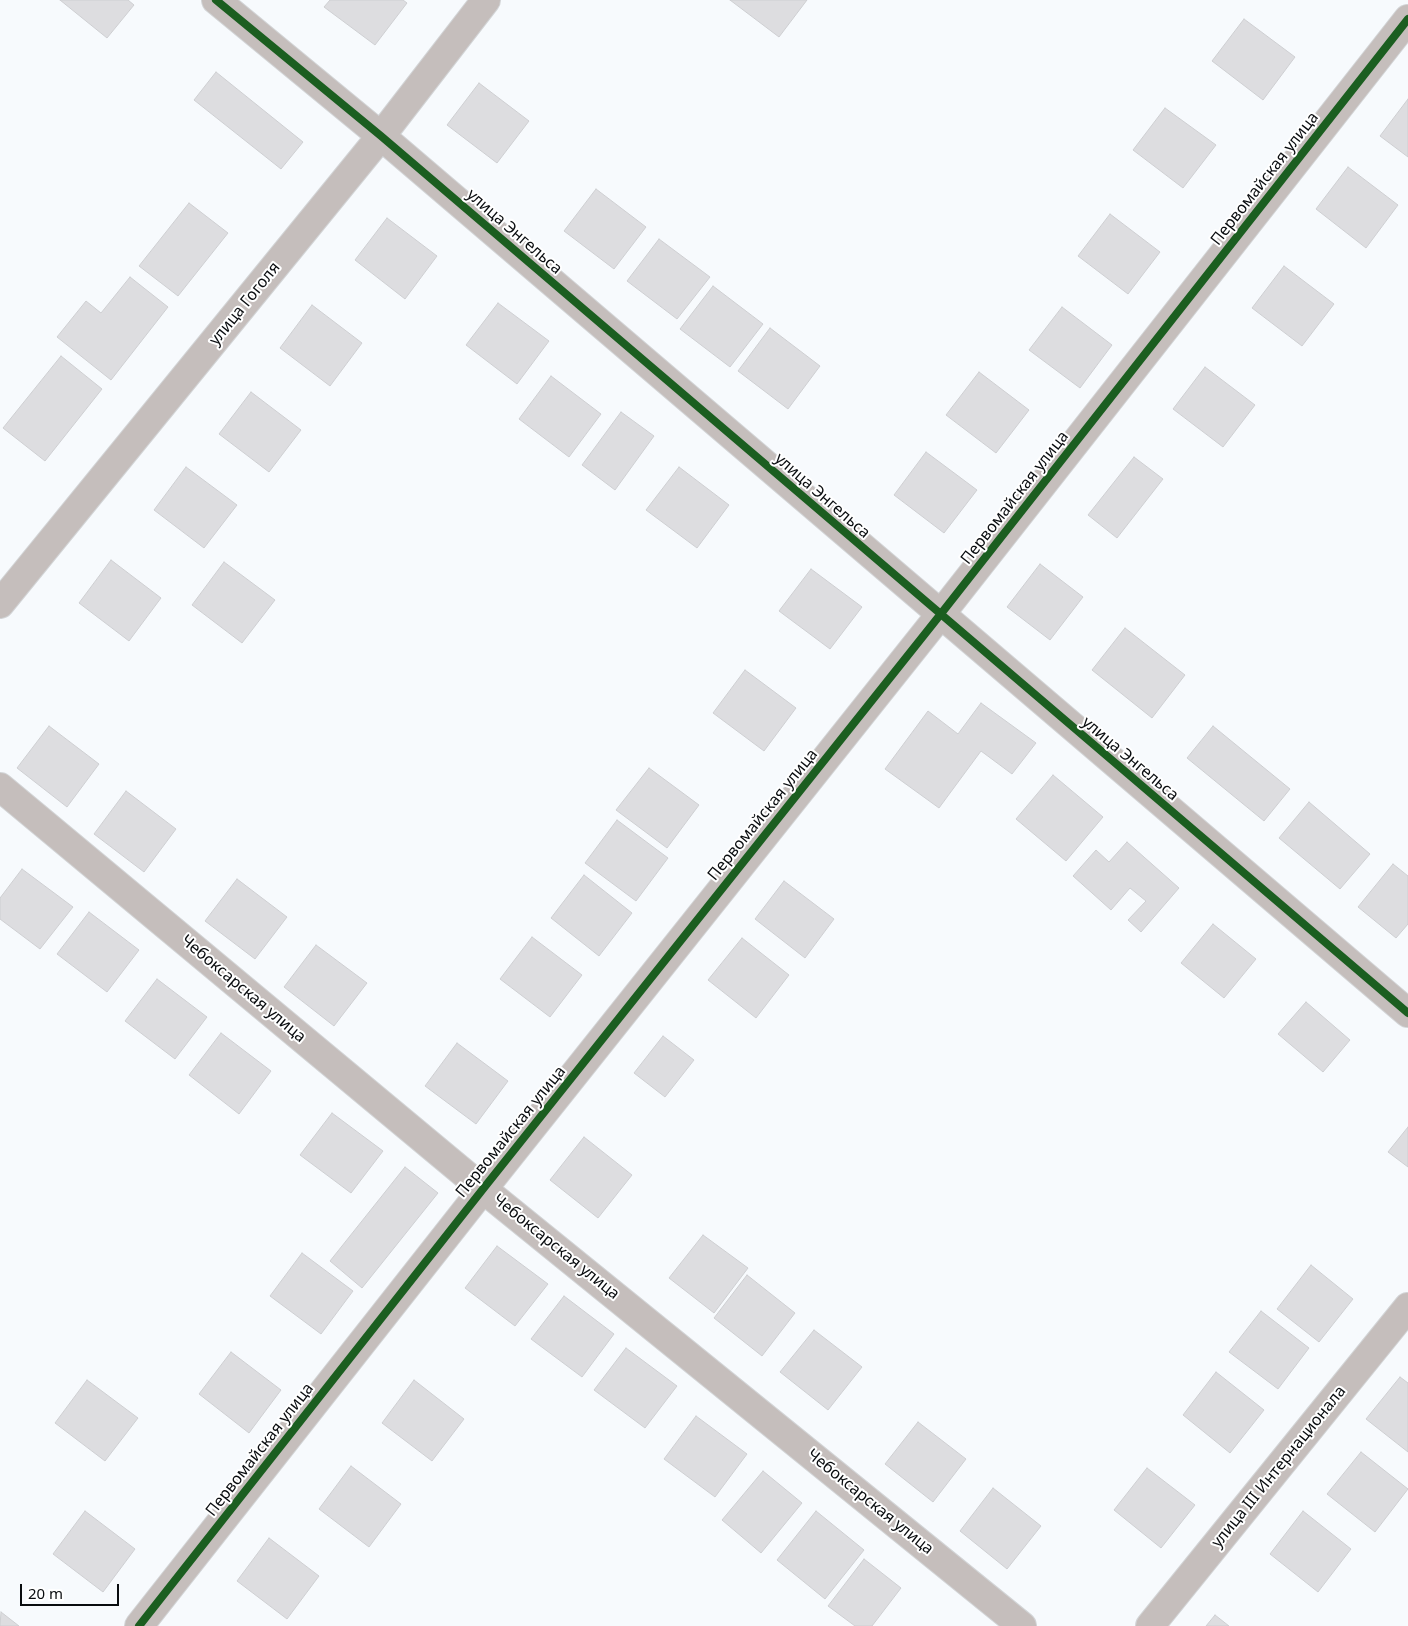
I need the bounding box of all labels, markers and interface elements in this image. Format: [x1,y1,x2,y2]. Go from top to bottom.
street label: Первомайская улица [1207,109,1323,249]
street label: улица Энгельса [462,185,566,279]
street label: улица Гоголя [206,259,284,349]
street label: Первомайская улица [957,428,1073,568]
street label: улица Энгельса [770,449,874,543]
street label: улица Энгельса [1078,713,1182,805]
street label: Первомайская улица [704,745,822,885]
street label: Чебоксарская улица [177,931,309,1047]
street label: Первомайская улица [452,1062,570,1202]
street label: Чебоксарская улица [489,1190,623,1304]
street label: Первомайская улица [202,1380,318,1520]
street label: улица III Интернационала [1208,1382,1350,1552]
street label: Чебоксарская улица [803,1445,937,1559]
scale bar [22,1574,121,1606]
text: 20 m [28,1583,63,1603]

